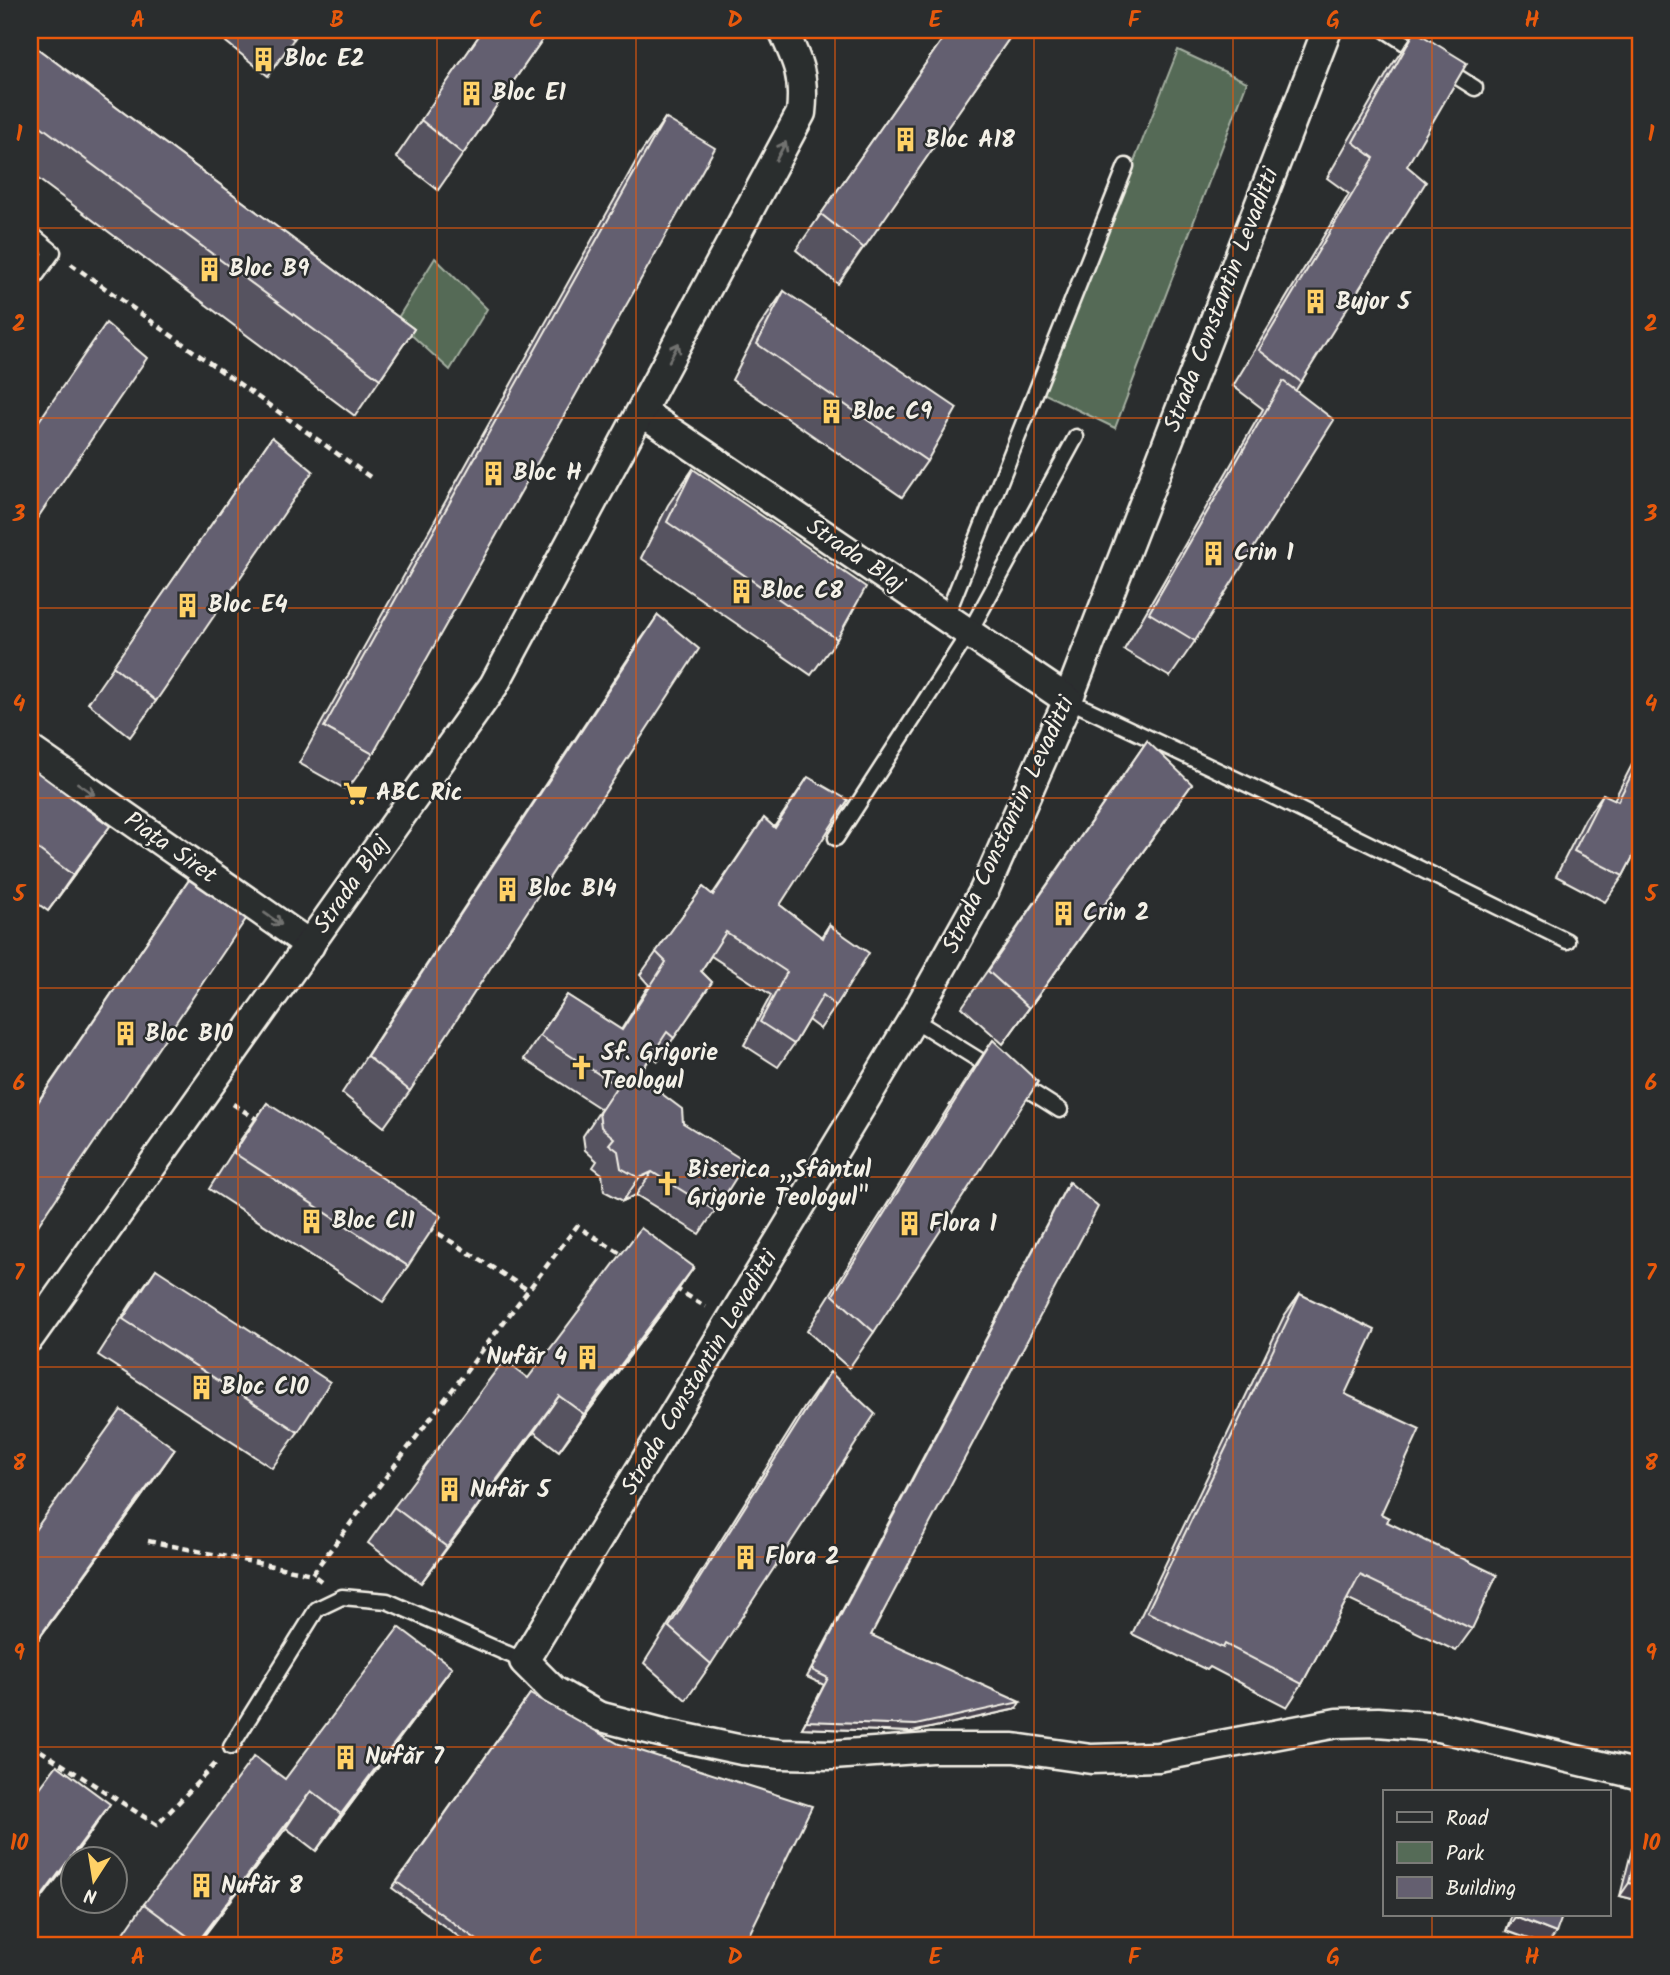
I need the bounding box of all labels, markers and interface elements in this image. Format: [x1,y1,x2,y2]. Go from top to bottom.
text: A [131,3,145,39]
text: B [330,3,344,39]
text: C [529,3,543,39]
text: D [727,3,743,39]
text: E [929,3,943,39]
text: F [1128,3,1142,39]
text: G [1326,3,1340,39]
text: H [1525,3,1540,39]
place label: Bloc E2 [284,40,365,79]
building icon: Bloc E2 [250,45,278,73]
place label: Bloc E1 [492,74,567,113]
building icon: Bloc E1 [458,79,486,107]
text: 1 [16,117,23,153]
text: 1 [1648,117,1655,153]
place label: Bloc A18 [925,121,1016,160]
building icon: Bloc A18 [891,126,919,154]
one-way arrow [774,142,788,162]
street label: Strada Constantin Levaditti [1154,161,1291,438]
place label: Bloc B9 [229,250,309,289]
building icon: Bloc B9 [195,255,223,283]
place label: Bujor 5 [1336,283,1412,322]
building icon: Bujor 5 [1302,288,1330,316]
text: 2 [12,307,26,343]
text: 2 [1644,307,1658,343]
one-way arrow [668,342,681,363]
place label: Bloc C9 [852,393,932,432]
building icon: Bloc C9 [818,398,846,426]
place label: Bloc H [513,454,582,493]
building icon: Bloc H [479,459,507,487]
text: 3 [12,497,26,533]
text: 3 [1644,497,1658,533]
street label: Strada Blaj [797,508,913,604]
place label: Crin 1 [1234,534,1294,573]
building icon: Crin 1 [1200,539,1228,567]
place label: Bloc C8 [761,572,844,611]
building icon: Bloc C8 [727,577,755,605]
place label: Bloc E4 [208,586,288,625]
building icon: Bloc E4 [174,591,202,619]
text: 4 [13,687,26,723]
text: 4 [1645,687,1658,723]
street label: Strada Constantin Levaditti [932,689,1086,960]
place label: ABC Ric [376,774,463,813]
supermarket icon: ABC Ric [342,779,370,807]
one-way arrow [76,782,95,796]
street label: Piața Siret [115,802,225,895]
street label: Strada Blaj [304,827,401,942]
place label: Bloc B14 [528,870,617,909]
building icon: Bloc B14 [494,875,522,903]
text: 5 [12,877,27,913]
text: 5 [1644,877,1659,913]
place label: Crin 2 [1083,894,1149,933]
building icon: Crin 2 [1049,899,1077,927]
one-way arrow [263,912,282,926]
place label: Bloc B10 [145,1015,234,1054]
building icon: Bloc B10 [111,1020,139,1048]
place label: Sf. Grigorie Teologul [601,1034,718,1101]
church icon: Sf. Grigorie Teologul [567,1053,595,1081]
text: 6 [13,1066,25,1102]
text: 6 [1645,1066,1657,1102]
place label: Biserica „Sfântul Grigorie Teologul" [687,1151,872,1218]
church icon: Biserica „Sfântul Grigorie Teologul" [653,1170,681,1198]
place label: Bloc C11 [332,1202,415,1241]
place label: Flora 1 [929,1205,998,1244]
building icon: Bloc C11 [298,1207,326,1235]
building icon: Flora 1 [895,1210,923,1238]
street label: Strada Constantin Levaditti [611,1242,790,1503]
text: 7 [14,1256,26,1292]
text: 7 [1646,1256,1658,1292]
place label: Nufăr 4 [486,1338,567,1377]
building icon: Nufăr 4 [573,1343,601,1371]
place label: Bloc C10 [221,1368,309,1407]
building icon: Bloc C10 [187,1373,215,1401]
text: 8 [12,1446,26,1482]
text: 8 [1644,1446,1658,1482]
place label: Nufăr 5 [470,1471,552,1510]
building icon: Nufăr 5 [436,1476,464,1504]
place label: Flora 2 [765,1538,840,1577]
building icon: Flora 2 [731,1543,759,1571]
text: 9 [13,1636,25,1672]
text: 9 [1645,1636,1657,1672]
place label: Nufăr 7 [365,1738,445,1777]
building icon: Nufăr 7 [331,1743,359,1771]
legend [1383,1790,1610,1916]
text: Road [1446,1803,1489,1836]
text: 10 [10,1826,29,1862]
text: 10 [1642,1826,1661,1862]
text: Park [1446,1838,1484,1871]
north arrow [60,1846,130,1916]
place label: Nufăr 8 [221,1867,304,1906]
building icon: Nufăr 8 [187,1872,215,1900]
text: Building [1446,1873,1516,1906]
text: N [82,1879,100,1911]
text: A [131,1940,145,1975]
text: B [330,1940,344,1975]
text: C [529,1940,543,1975]
text: D [727,1940,743,1975]
text: E [929,1940,943,1975]
text: F [1128,1940,1142,1975]
text: G [1326,1940,1340,1975]
text: H [1525,1940,1540,1975]

